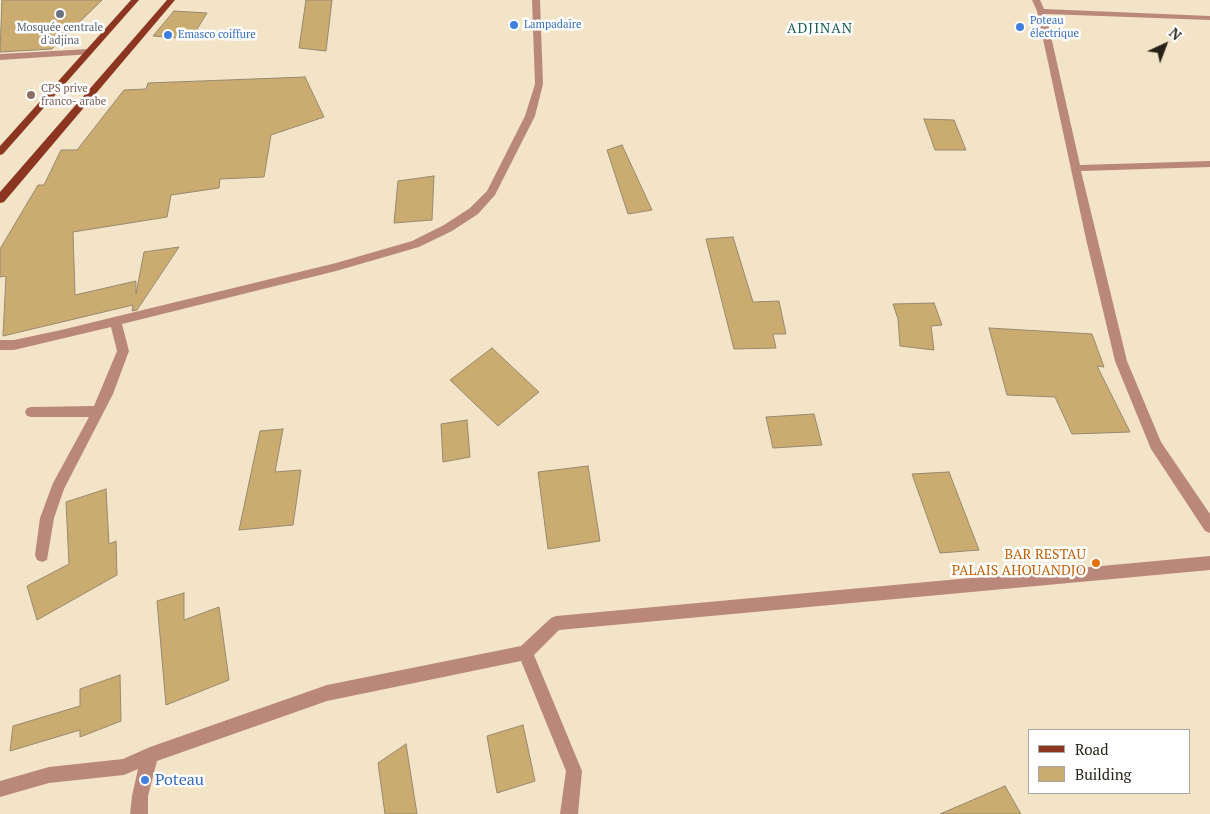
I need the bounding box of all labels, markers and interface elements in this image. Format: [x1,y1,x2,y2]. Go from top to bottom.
marker: Mosquée centrale d'adjina [54,8,66,20]
place label: Poteau électrique [1030,14,1079,40]
place label: Lampadaire [524,18,582,32]
marker: Lampadaire [508,19,520,31]
north arrow [1140,20,1190,70]
place label: Mosquée centrale d'adjina [17,21,103,47]
district label: ADJINAN [786,21,854,37]
marker: Poteau électrique [1014,21,1026,33]
text: N [1165,23,1186,44]
place label: Emasco coiffure [178,28,256,42]
marker: Emasco coiffure [162,29,174,41]
place label: CPS prive franco- arabe [41,82,106,108]
marker: CPS prive franco- arabe [25,89,37,101]
place label: BAR RESTAU PALAIS AHOUANDJO [952,547,1086,580]
marker: BAR RESTAU PALAIS AHOUANDJO [1090,557,1102,569]
legend [1028,729,1190,794]
text: Road [1075,739,1108,759]
text: Building [1075,764,1132,784]
place label: Poteau [155,770,204,790]
marker: Poteau [139,774,151,786]

